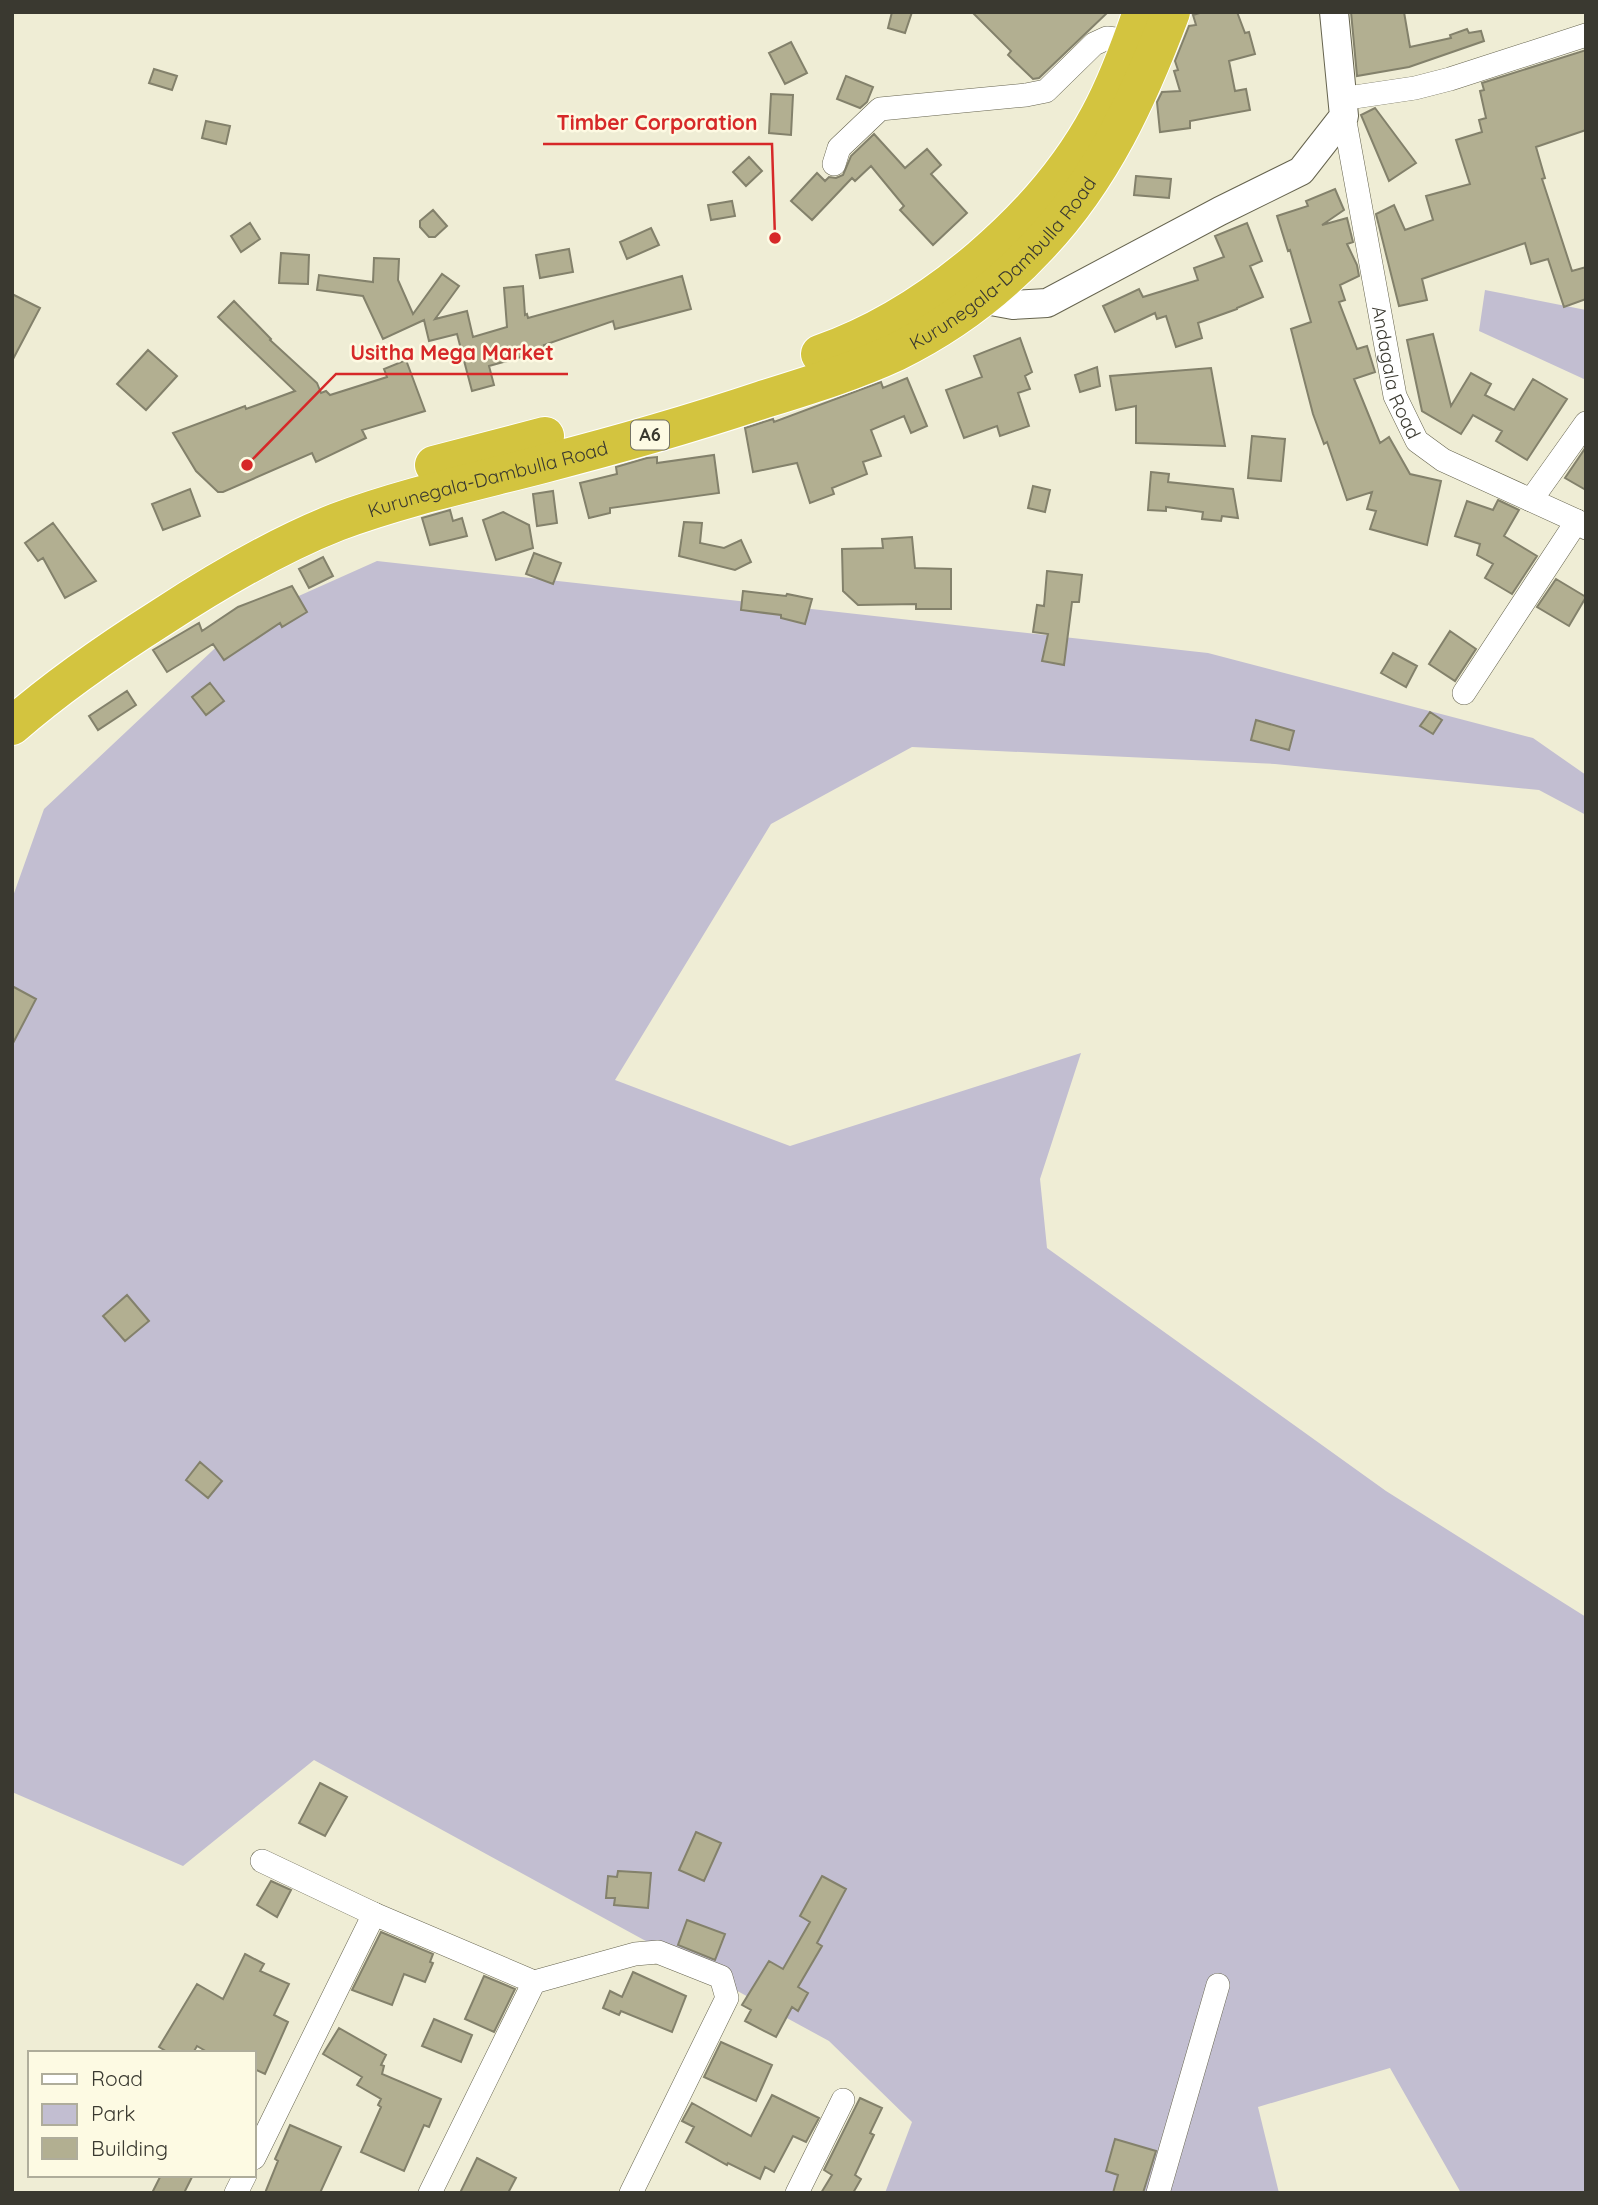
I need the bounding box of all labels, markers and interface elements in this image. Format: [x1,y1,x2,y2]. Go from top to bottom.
callout: Timber Corporation [543,102,772,144]
text: Timber Corporation [557,109,757,135]
street label: Kurunegala-Dambulla Road [905,172,1101,355]
street label: Andagala Road [1367,304,1426,443]
callout: Usitha Mega Market [336,332,568,374]
text: Usitha Mega Market [350,339,554,365]
road number: A6 [631,421,669,450]
street label: Kurunegala-Dambulla Road [365,435,610,522]
legend [28,2051,256,2177]
text: Road [91,2065,143,2091]
text: Park [91,2100,135,2126]
text: Building [91,2135,168,2161]

